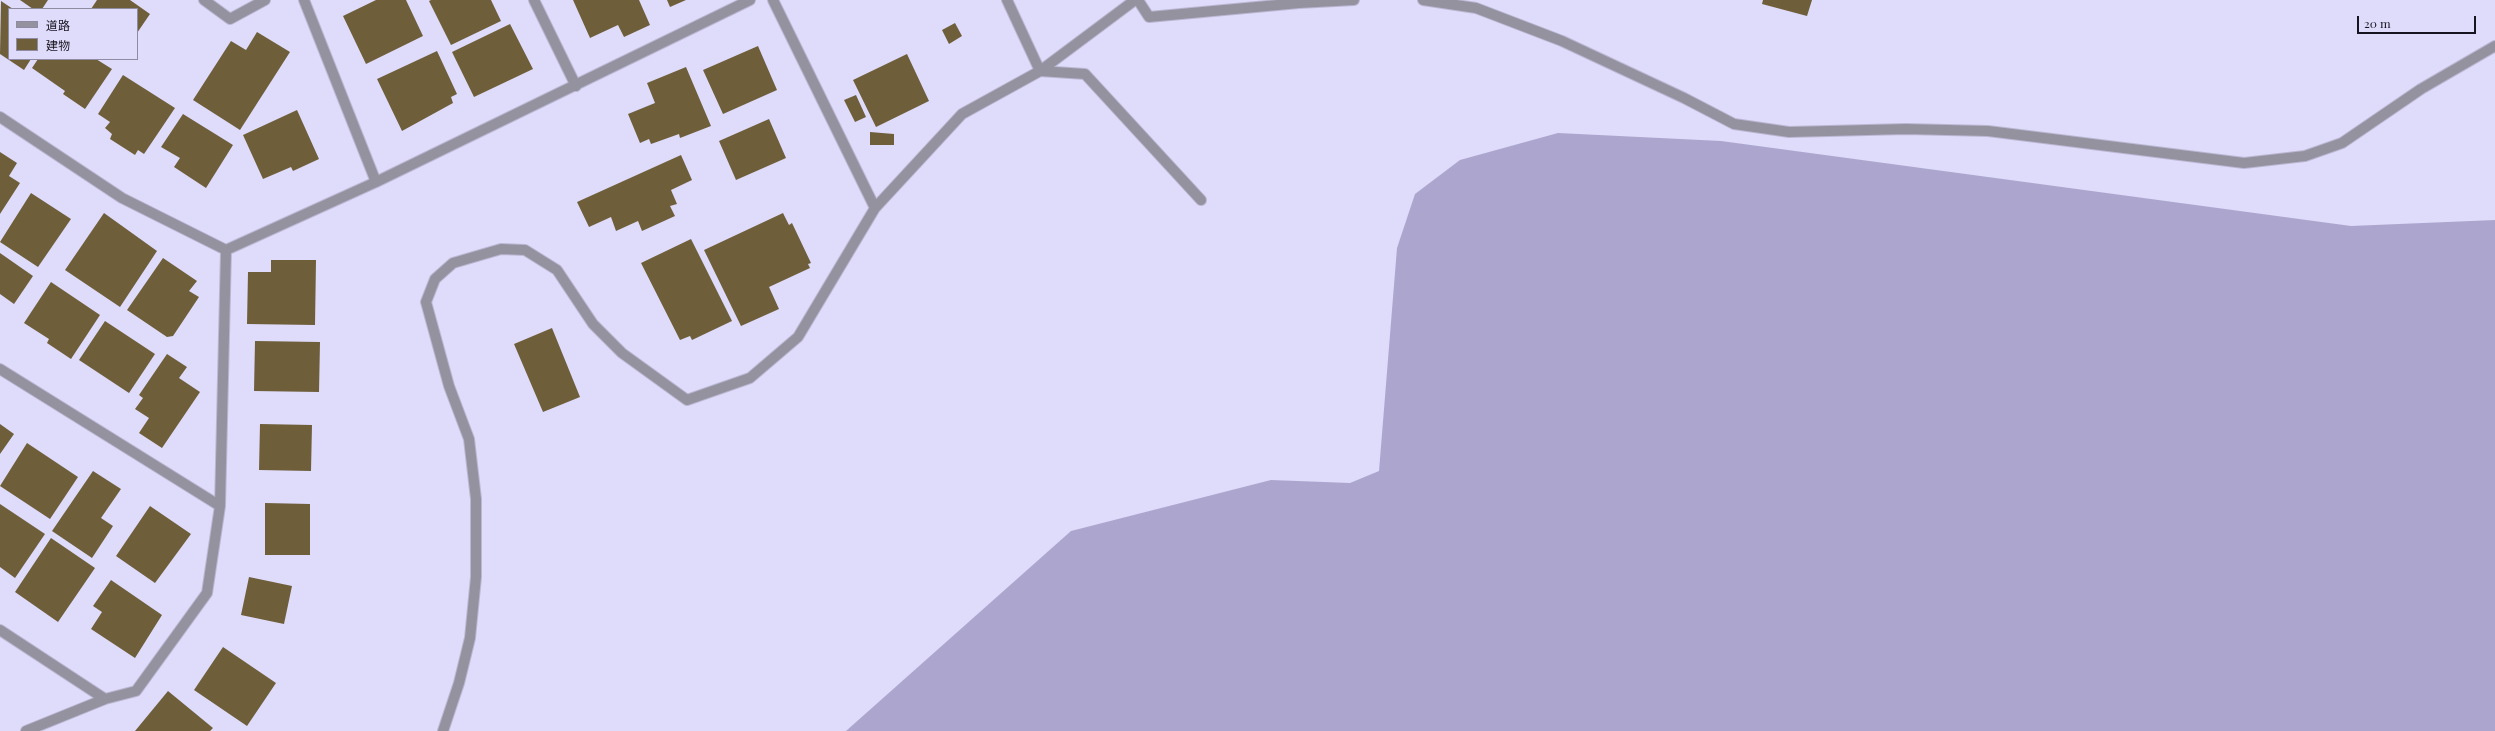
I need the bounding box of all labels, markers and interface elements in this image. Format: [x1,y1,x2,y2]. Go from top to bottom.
legend [8,8,138,60]
scale bar [2359,8,2478,34]
text: 20 m [2364,15,2391,31]
text: 道路 [46,17,70,33]
text: 建物 [46,37,70,53]

